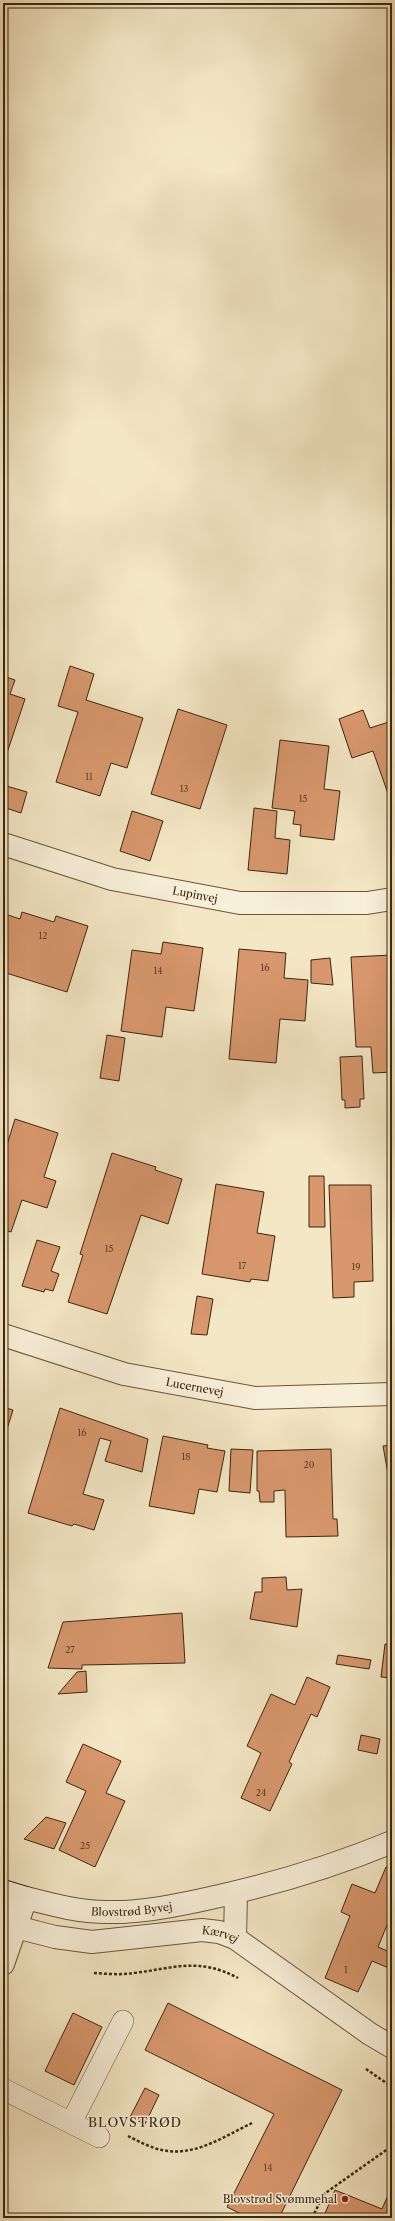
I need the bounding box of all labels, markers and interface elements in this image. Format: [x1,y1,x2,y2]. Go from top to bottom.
house number: 11 [85,771,93,782]
house number: 13 [180,783,188,794]
house number: 15 [299,793,307,804]
street label: Lupinvej [171,883,219,906]
house number: 12 [39,930,47,941]
house number: 16 [260,962,270,973]
house number: 14 [154,965,163,976]
house number: 15 [105,1243,113,1254]
house number: 17 [238,1260,247,1271]
house number: 19 [351,1261,361,1272]
street label: Lucernevej [165,1375,225,1399]
house number: 16 [77,1427,87,1438]
house number: 18 [181,1451,191,1462]
house number: 20 [304,1459,315,1470]
house number: 27 [65,1644,75,1655]
house number: 24 [256,1787,266,1798]
house number: 25 [80,1840,90,1851]
street label: Blovstrød Byvej [90,1899,173,1919]
street label: Kærvej [201,1923,242,1946]
house number: 1 [344,1964,348,1975]
district label: BLOVSTRØD [88,2114,182,2130]
house number: 14 [264,2162,273,2173]
place label: Blovstrød Svømmehal [223,2192,338,2206]
marker: Blovstrød Svømmehal [340,2194,350,2204]

